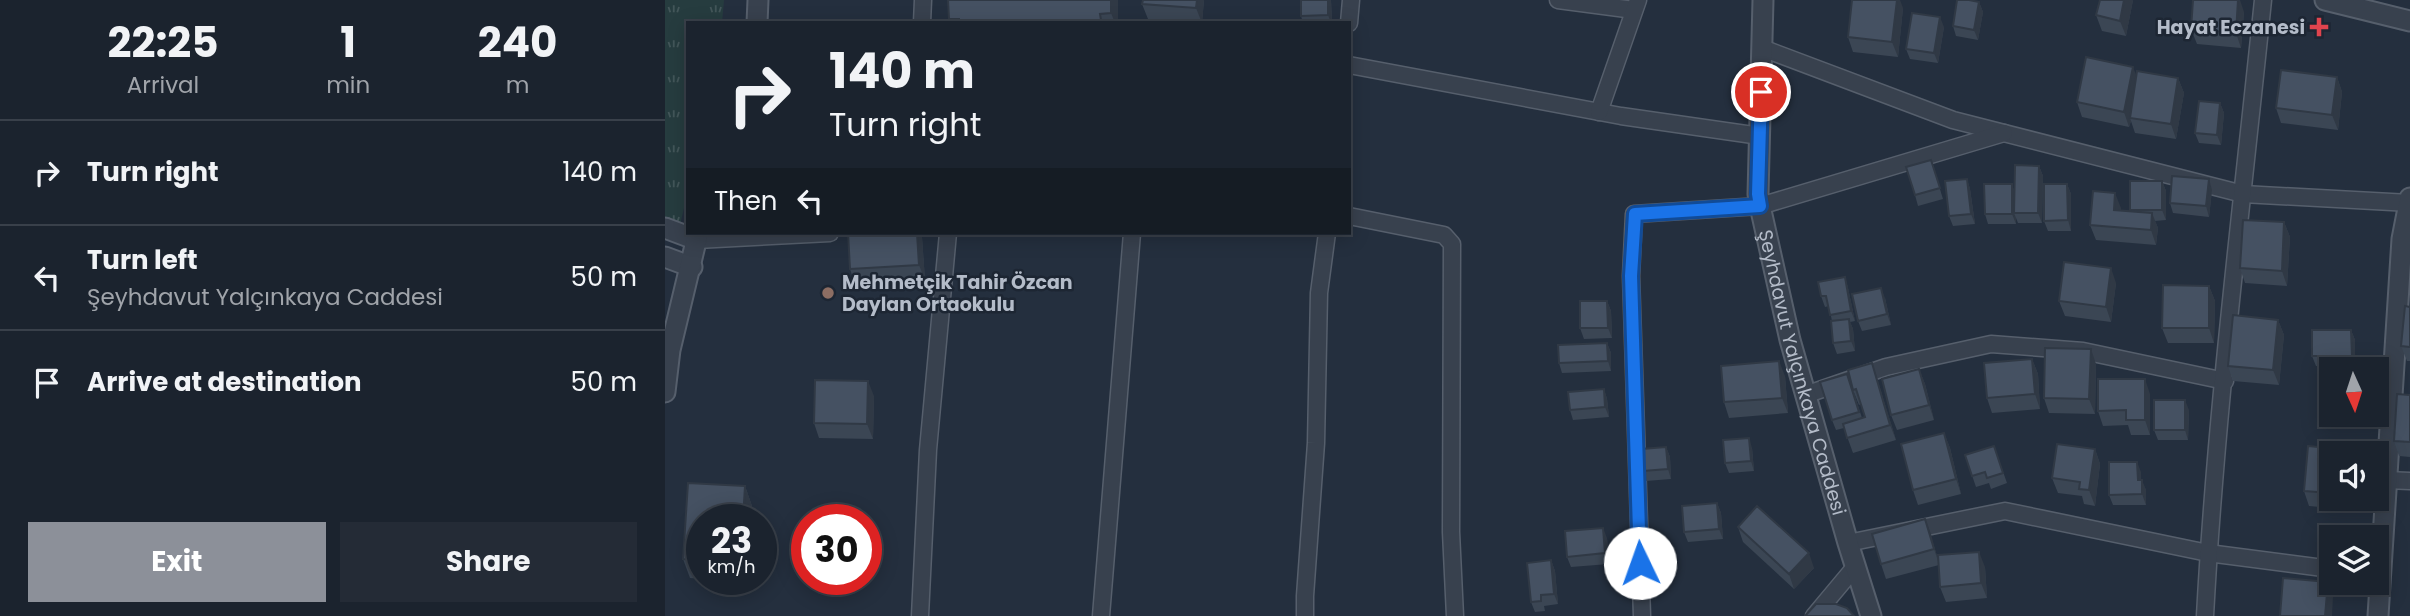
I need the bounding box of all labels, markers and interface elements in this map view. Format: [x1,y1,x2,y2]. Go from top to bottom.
text: 22:25 [107,13,219,72]
text: 1 [340,13,356,72]
text: 240 [478,13,557,72]
place label: Hayat Eczanesi [2157,14,2305,41]
marker: Hayat Eczanesi [2311,19,2327,35]
text: 140 m [829,37,975,105]
icon: right [714,49,805,140]
pin [1731,62,1791,122]
text: Arrival [127,69,199,101]
text: min [326,69,370,101]
text: m [506,69,529,101]
icon: arrive [1742,73,1780,111]
text: Turn right [829,102,981,147]
icon: right [28,154,66,192]
text: Turn right [87,154,219,190]
text: 140 m [562,154,637,190]
icon: left [791,182,829,220]
text: Then [714,183,777,219]
street label: Şeyhdavut Yalçınkaya Caddesi [1752,227,1852,518]
text: Turn left [87,242,198,278]
icon: left [28,259,66,297]
text: 50 m [571,259,637,295]
place label: Mehmetçik Tahir Özcan Daylan Ortaokulu [842,269,1073,318]
text: Şeyhdavut Yalçınkaya Caddesi [87,281,443,313]
marker: Mehmetçik Tahir Özcan Daylan Ortaokulu [820,285,836,301]
north arrow [2319,357,2389,427]
map controls [2319,357,2389,595]
icon: arrive [28,364,66,402]
text: Arrive at destination [87,364,362,400]
text: 50 m [571,364,637,400]
button: sound [2319,441,2389,511]
speed limit sign: 30 [791,504,882,595]
text: 23 [711,516,752,565]
button: Exit [28,522,326,602]
button: Share [340,522,637,602]
button: layers [2319,525,2389,595]
position arrow [1603,526,1677,600]
text: km/h [708,554,755,579]

